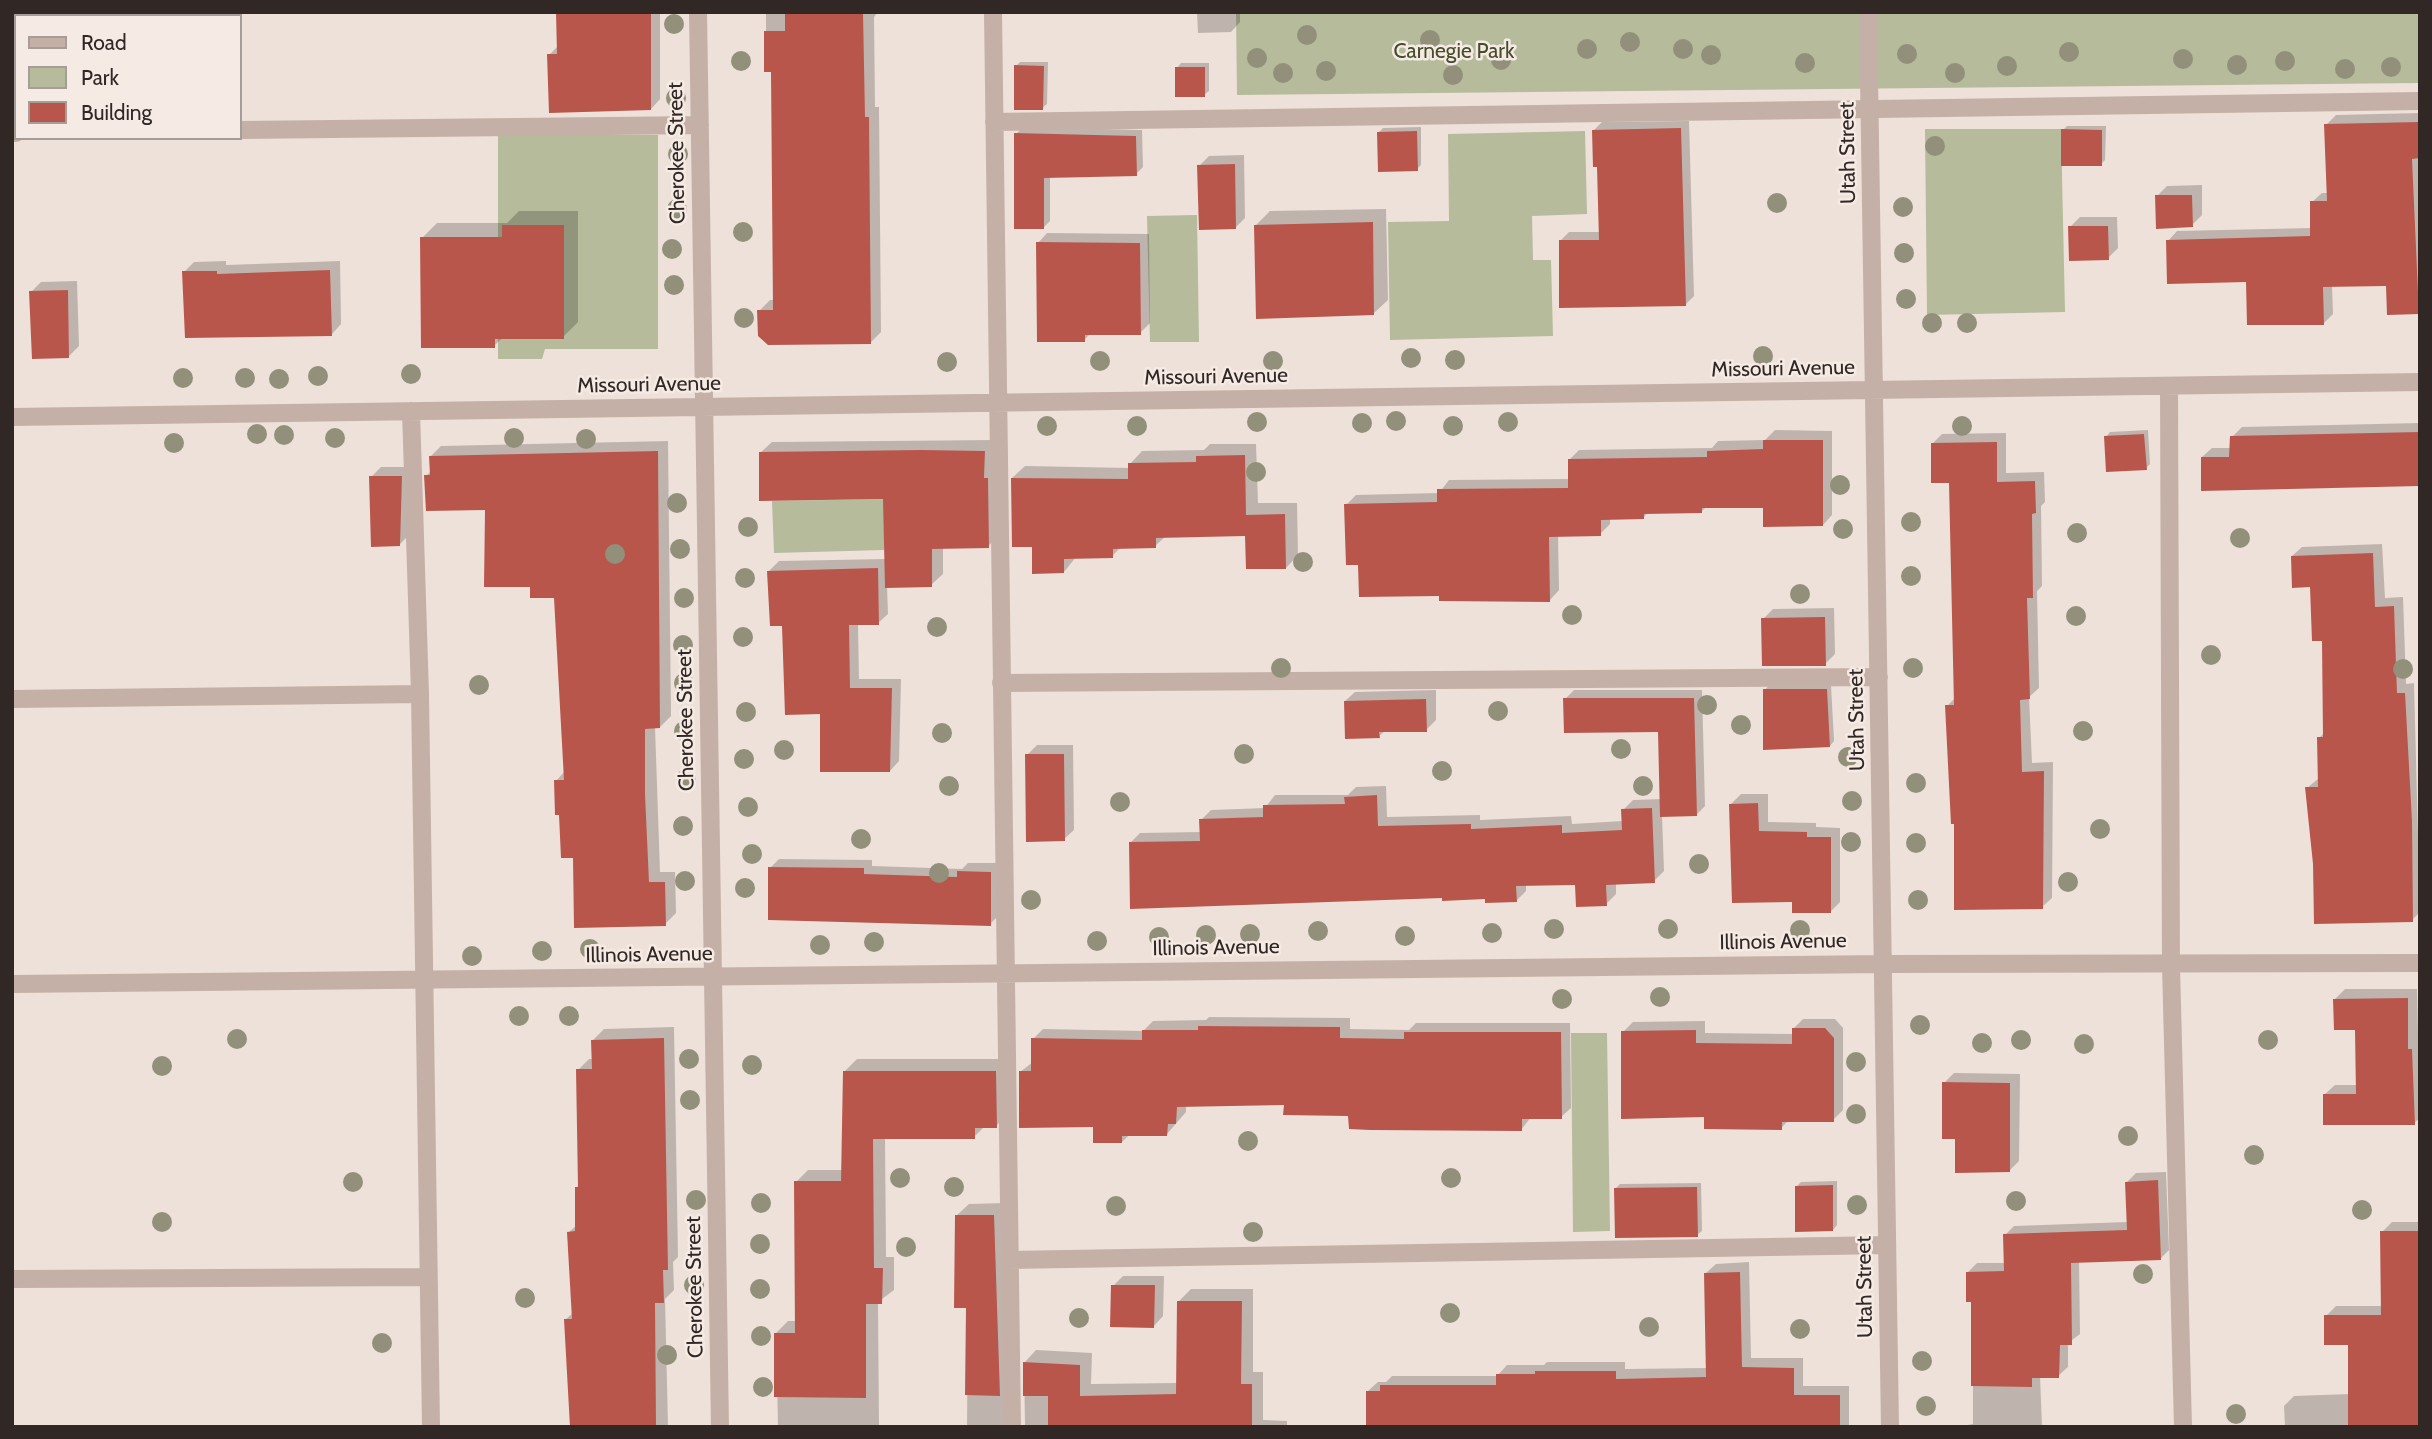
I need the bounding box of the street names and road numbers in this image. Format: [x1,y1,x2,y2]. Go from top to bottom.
street label: Cherokee Street [663,82,691,224]
street label: Utah Street [1835,102,1861,204]
street label: Missouri Avenue [1711,355,1855,383]
street label: Missouri Avenue [1144,363,1288,391]
street label: Missouri Avenue [577,371,721,399]
street label: Cherokee Street [672,649,700,791]
street label: Utah Street [1844,669,1870,771]
street label: Illinois Avenue [1719,928,1847,956]
street label: Illinois Avenue [1152,934,1280,962]
street label: Illinois Avenue [585,941,713,969]
street label: Cherokee Street [681,1216,709,1358]
street label: Utah Street [1852,1236,1878,1338]

